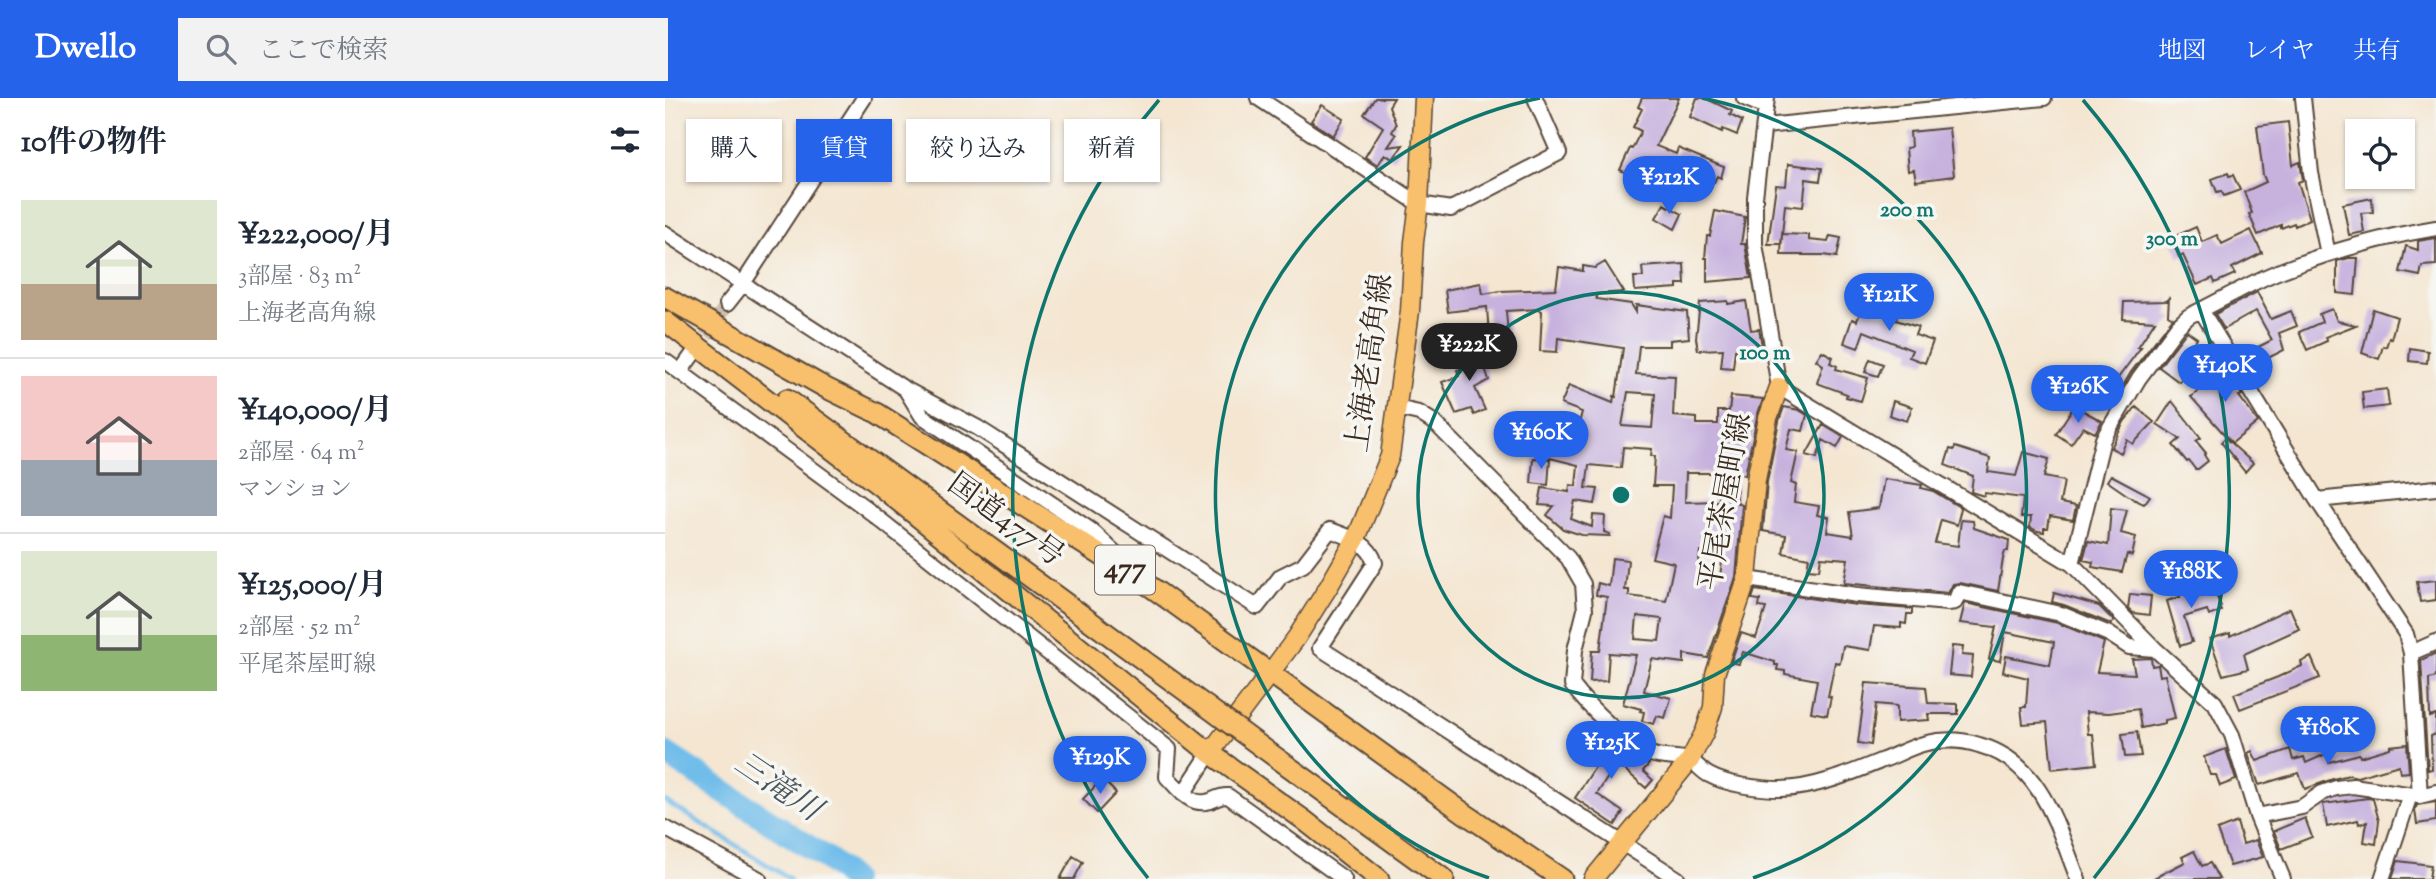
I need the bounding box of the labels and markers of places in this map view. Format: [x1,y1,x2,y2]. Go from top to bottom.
pin: ¥212K [1620,156,1718,216]
pin: ¥121K [1840,274,1938,333]
pin: ¥222K [1420,324,1518,383]
pin: ¥140K [2176,344,2274,404]
pin: ¥126K [2029,366,2127,425]
pin: ¥160K [1492,412,1590,471]
centre of rings [1609,483,1633,507]
pin: ¥188K [2142,550,2240,610]
pin: ¥180K [2279,706,2377,766]
pin: ¥125K [1562,722,1660,781]
pin: ¥129K [1051,736,1149,796]

